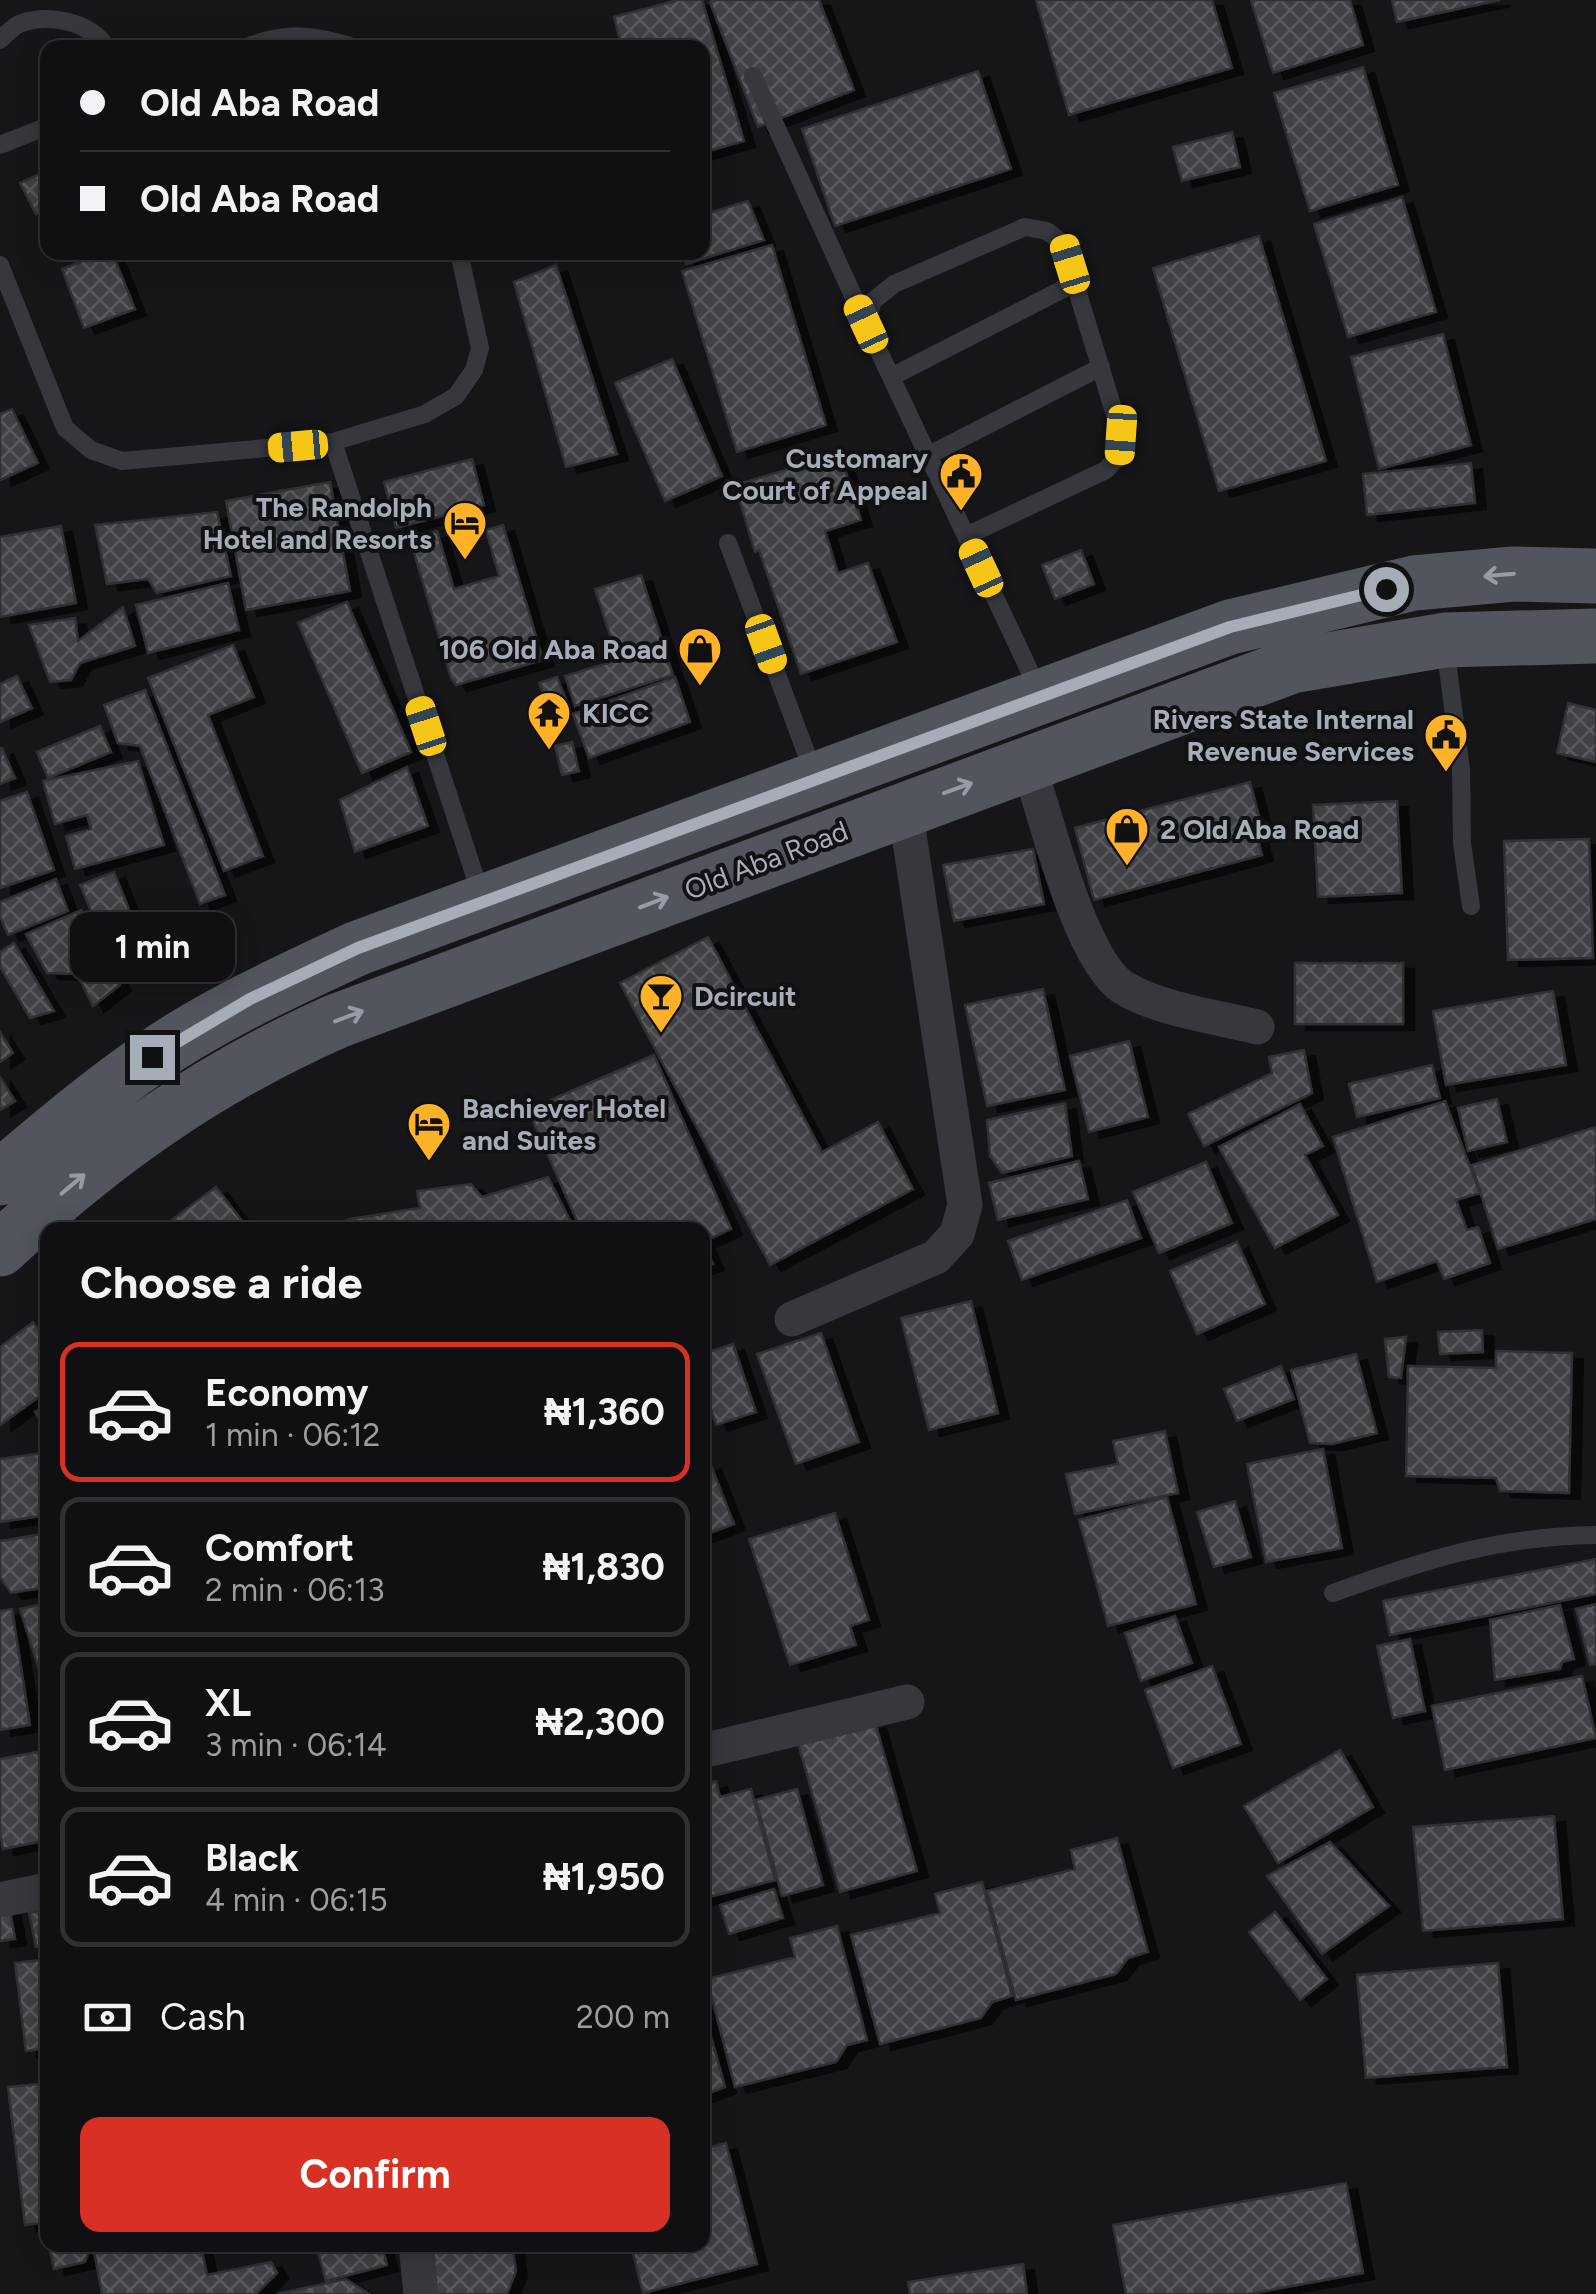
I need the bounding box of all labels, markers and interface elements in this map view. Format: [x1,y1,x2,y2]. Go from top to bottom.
text: Old Aba Road [140,80,379,126]
text: Old Aba Road [140,176,379,222]
car [1047,231,1093,297]
car [840,290,892,358]
car [1104,404,1138,466]
car [267,428,329,464]
place label: Customary Court of Appeal [722,441,929,507]
public building icon: Customary Court of Appeal [938,451,984,512]
place label: The Randolph Hotel and Resorts [203,490,432,556]
hotel icon: The Randolph Hotel and Resorts [442,500,488,561]
car [955,534,1007,602]
one-way arrow [1483,566,1515,585]
route start [1364,567,1409,612]
car [742,611,790,677]
shop icon: 106 Old Aba Road [677,626,723,687]
place label: 106 Old Aba Road [439,632,668,666]
temple icon: KICC [526,690,572,751]
car [402,693,450,759]
place label: KICC [582,696,649,730]
place label: Rivers State Internal Revenue Services [1153,702,1414,768]
public building icon: Rivers State Internal Revenue Services [1423,712,1469,773]
one-way arrow [942,778,973,796]
shop icon: 2 Old Aba Road [1104,806,1150,867]
place label: 2 Old Aba Road [1160,812,1359,846]
street label: Old Aba Road [680,813,852,907]
one-way arrow [637,892,668,910]
callout: 1 min [70,912,234,982]
text: 1 min [115,928,190,966]
bar icon: Dcircuit [638,973,684,1034]
place label: Dcircuit [694,979,797,1013]
one-way arrow [334,1006,364,1024]
route end [130,1035,175,1080]
place label: Bachiever Hotel and Suites [462,1091,666,1157]
hotel icon: Bachiever Hotel and Suites [406,1101,452,1162]
one-way arrow [60,1174,86,1196]
text: Choose a ride [80,1255,362,1309]
icon: car [85,1367,175,1457]
text: Economy [205,1370,368,1416]
text: ₦1,360 [544,1389,665,1435]
text: 1 min · 06:12 [205,1416,380,1454]
icon: car [85,1522,175,1612]
text: Comfort [205,1525,354,1571]
text: ₦1,830 [543,1544,665,1590]
text: 2 min · 06:13 [205,1571,385,1609]
icon: car [85,1677,175,1767]
text: XL [205,1680,251,1726]
text: ₦2,300 [535,1699,665,1745]
text: 3 min · 06:14 [205,1726,387,1764]
icon: car [85,1832,175,1922]
text: Black [205,1835,299,1881]
text: ₦1,950 [543,1854,665,1900]
text: 4 min · 06:15 [205,1881,388,1919]
icon: cash [80,1990,135,2045]
text: Cash [160,1994,246,2040]
text: 200 m [576,1998,670,2036]
button: Confirm [80,2117,670,2232]

